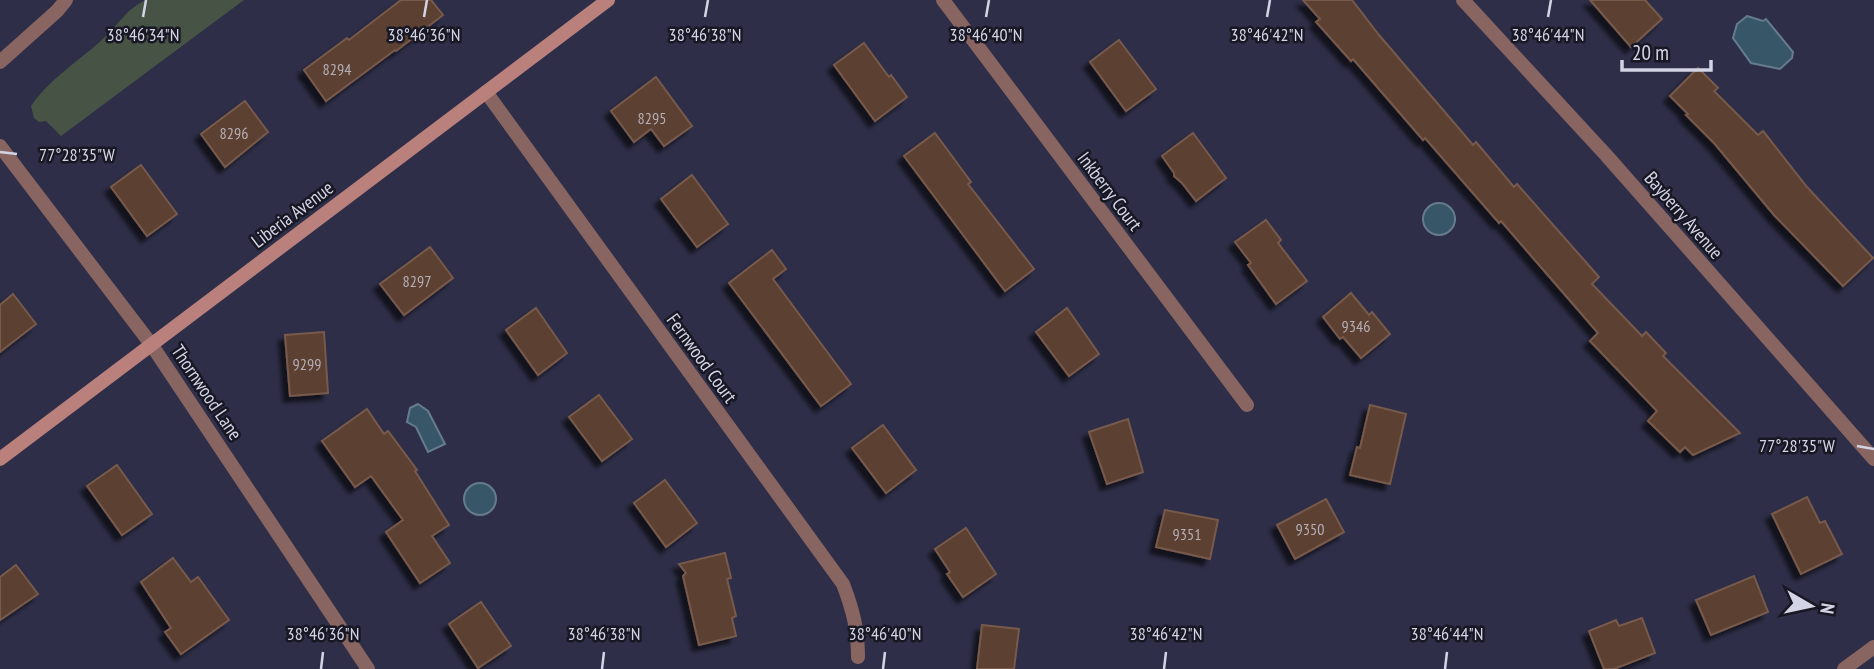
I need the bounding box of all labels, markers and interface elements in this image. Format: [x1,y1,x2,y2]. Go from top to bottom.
text: 38°46'34"N [107,23,179,46]
text: 38°46'36"N [388,23,460,46]
text: 38°46'38"N [669,23,741,46]
text: 38°46'40"N [950,23,1022,46]
text: 38°46'42"N [1231,23,1303,46]
text: 38°46'44"N [1512,23,1584,46]
scale bar [1622,28,1711,72]
text: 20 m [1632,39,1669,66]
house number: 8294 [323,59,351,79]
house number: 8295 [638,108,666,128]
house number: 8296 [220,123,248,143]
text: 77°28'35"W [39,143,115,166]
street label: Inkberry Court [1072,147,1148,236]
street label: Bayberry Avenue [1639,166,1729,264]
street label: Liberia Avenue [246,175,338,253]
house number: 8297 [403,271,431,291]
street label: Fernwood Court [662,309,743,408]
house number: 9346 [1342,316,1370,336]
street label: Thornwood Lane [166,340,248,444]
house number: 9299 [293,354,321,374]
text: 77°28'35"W [1759,434,1835,457]
house number: 9350 [1296,519,1324,539]
house number: 9351 [1173,524,1201,544]
north arrow [1776,571,1846,641]
text: N [1815,602,1840,616]
text: 38°46'36"N [287,622,359,645]
text: 38°46'38"N [568,622,640,645]
text: 38°46'40"N [849,622,921,645]
text: 38°46'42"N [1130,622,1202,645]
text: 38°46'44"N [1411,622,1483,645]

